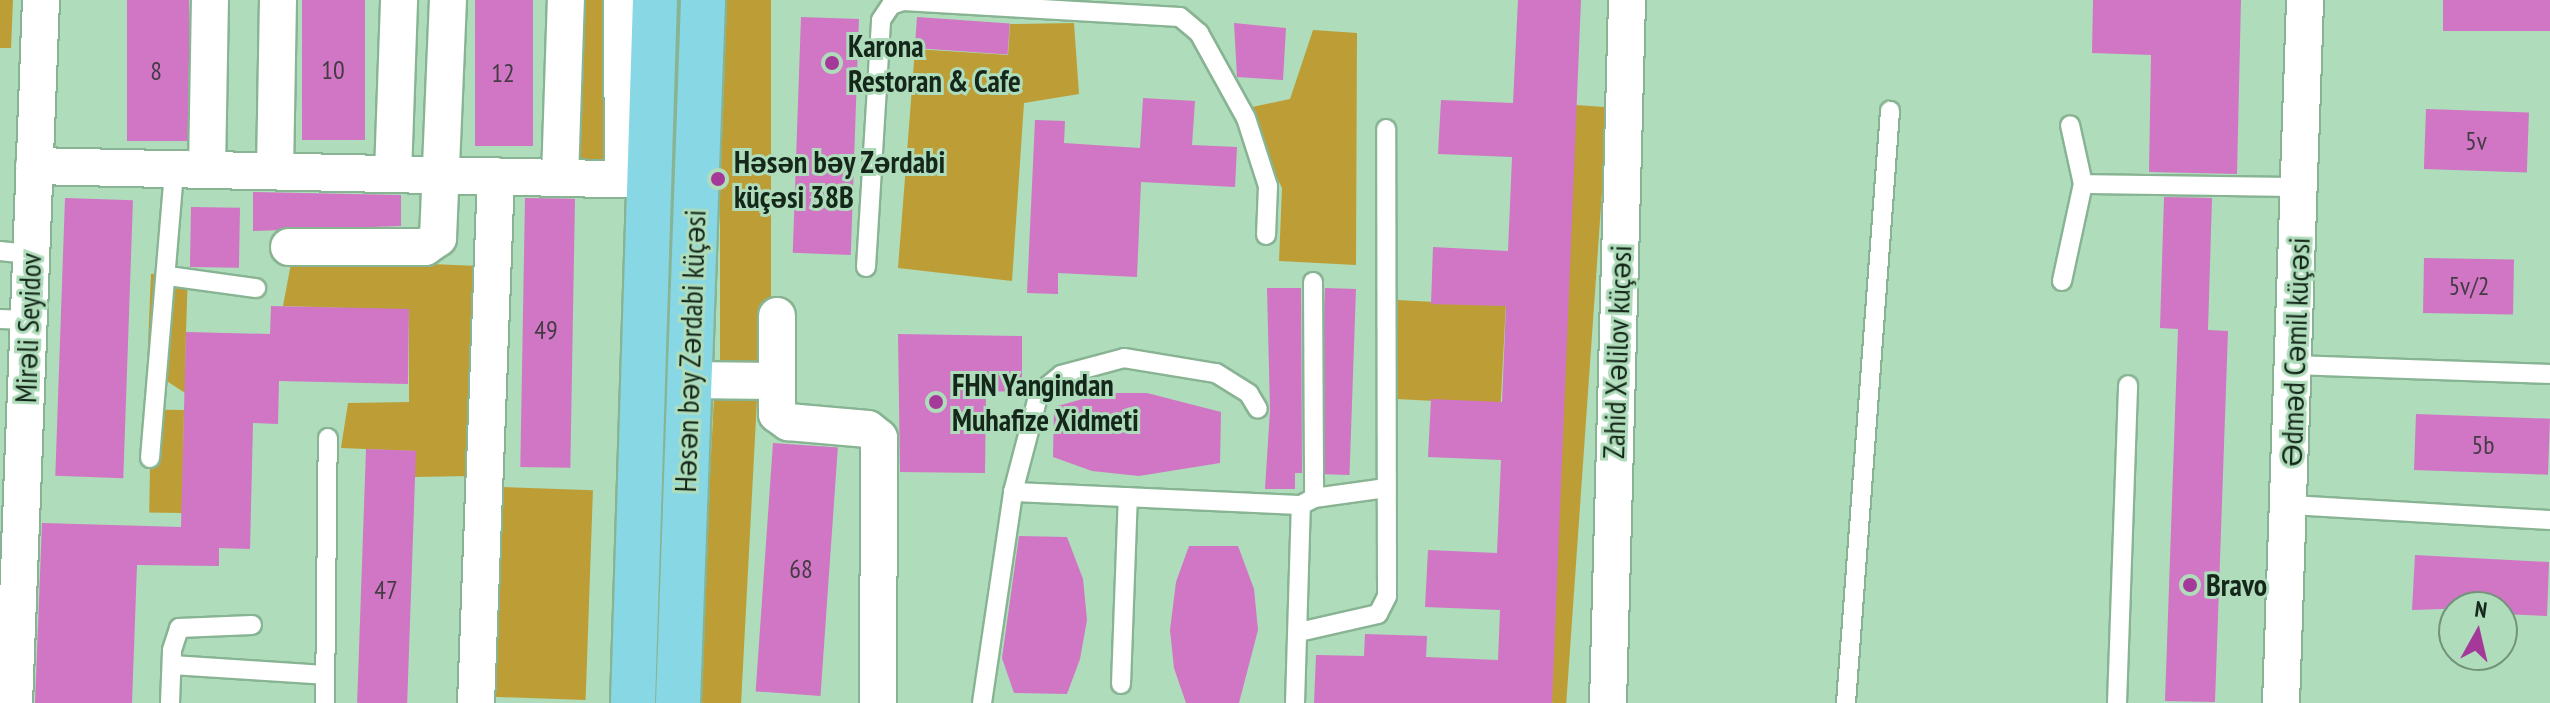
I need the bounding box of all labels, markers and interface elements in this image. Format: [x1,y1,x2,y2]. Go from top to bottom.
place label: Karona Restoran & Cafe [848,28,1021,98]
house number: 10 [321,54,345,86]
marker: Karona Restoran & Cafe [823,54,841,72]
house number: 8 [150,55,162,87]
house number: 12 [491,57,515,89]
house number: 5v [2465,125,2487,157]
place label: Həsən bəy Zərdabi küçəsi 38B [734,144,946,214]
marker: Həsən bəy Zərdabi küçəsi 38B [709,170,727,188]
street label: Həsən bəy Zərdabi küçəsi [667,208,713,494]
street label: Ədməd Cəmil küçəsi [2273,237,2317,467]
street label: Zahid Xəlilov küçəsi [1595,244,1639,460]
street label: Mirəli Seyidov [7,252,49,404]
house number: 5v/2 [2448,270,2490,302]
house number: 49 [534,314,558,346]
place label: FHN Yangindan Muhafize Xidmeti [952,367,1139,438]
marker: FHN Yangindan Muhafize Xidmeti [927,393,945,411]
house number: 5b [2472,429,2494,461]
house number: 68 [789,553,813,585]
place label: Bravo [2206,567,2267,603]
house number: 47 [374,574,398,606]
marker: Bravo [2181,576,2199,594]
north arrow [2438,591,2518,671]
text: N [2473,595,2489,624]

